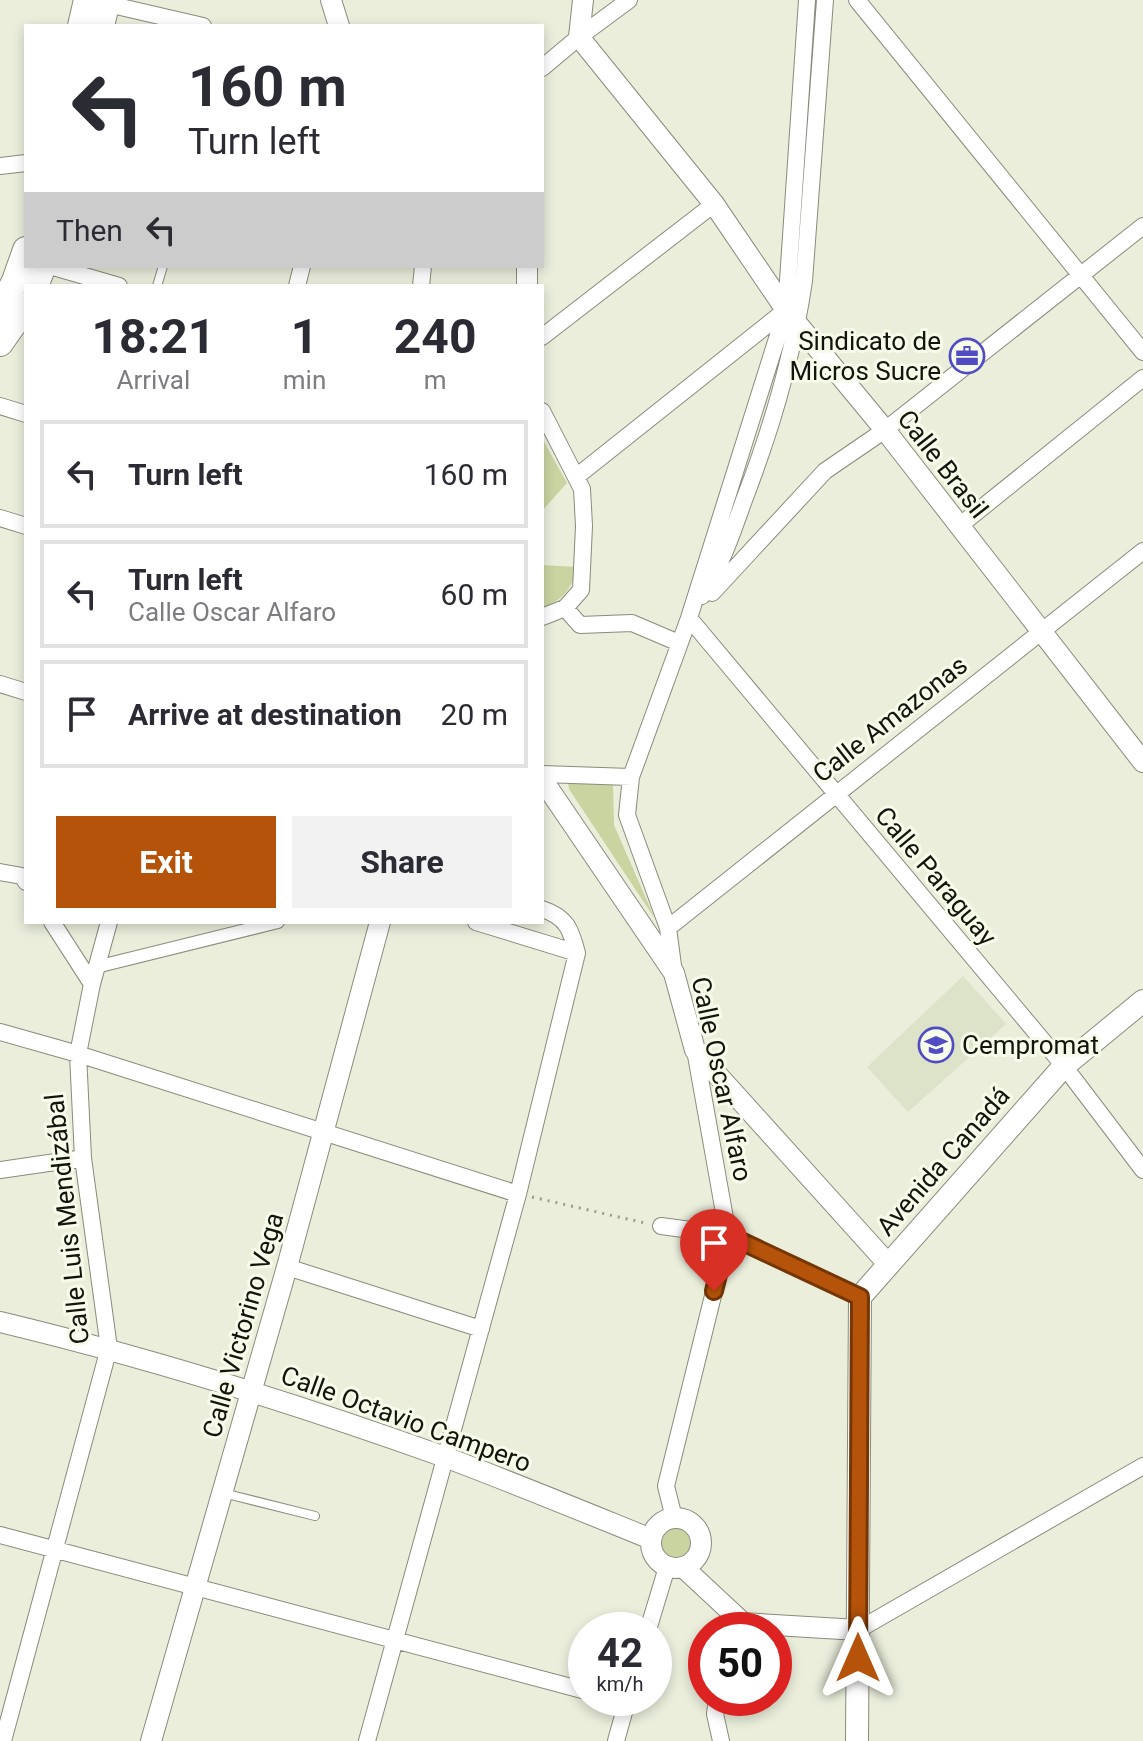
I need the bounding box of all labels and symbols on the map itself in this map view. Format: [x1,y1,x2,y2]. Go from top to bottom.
place label: Sindicato de Micros Sucre [789,326,941,386]
office icon: Sindicato de Micros Sucre [948,337,986,375]
street label: Calle Brasil [892,404,994,524]
street label: Calle Amazonas [807,650,973,788]
street label: Calle Paraguay [869,800,1003,952]
street label: Calle Oscar Alfaro [686,974,758,1184]
school or university icon: Cempromat [917,1026,955,1064]
place label: Cempromat [962,1030,1099,1060]
street label: Avenida Canadá [870,1081,1016,1241]
street label: Calle Luis Mendizábal [39,1092,95,1346]
street label: Calle Victorino Vega [196,1209,290,1441]
pin [680,1209,748,1291]
street label: Calle Octavio Campero [277,1360,535,1478]
speed limit sign: 50 [688,1612,792,1716]
position arrow [816,1616,900,1700]

